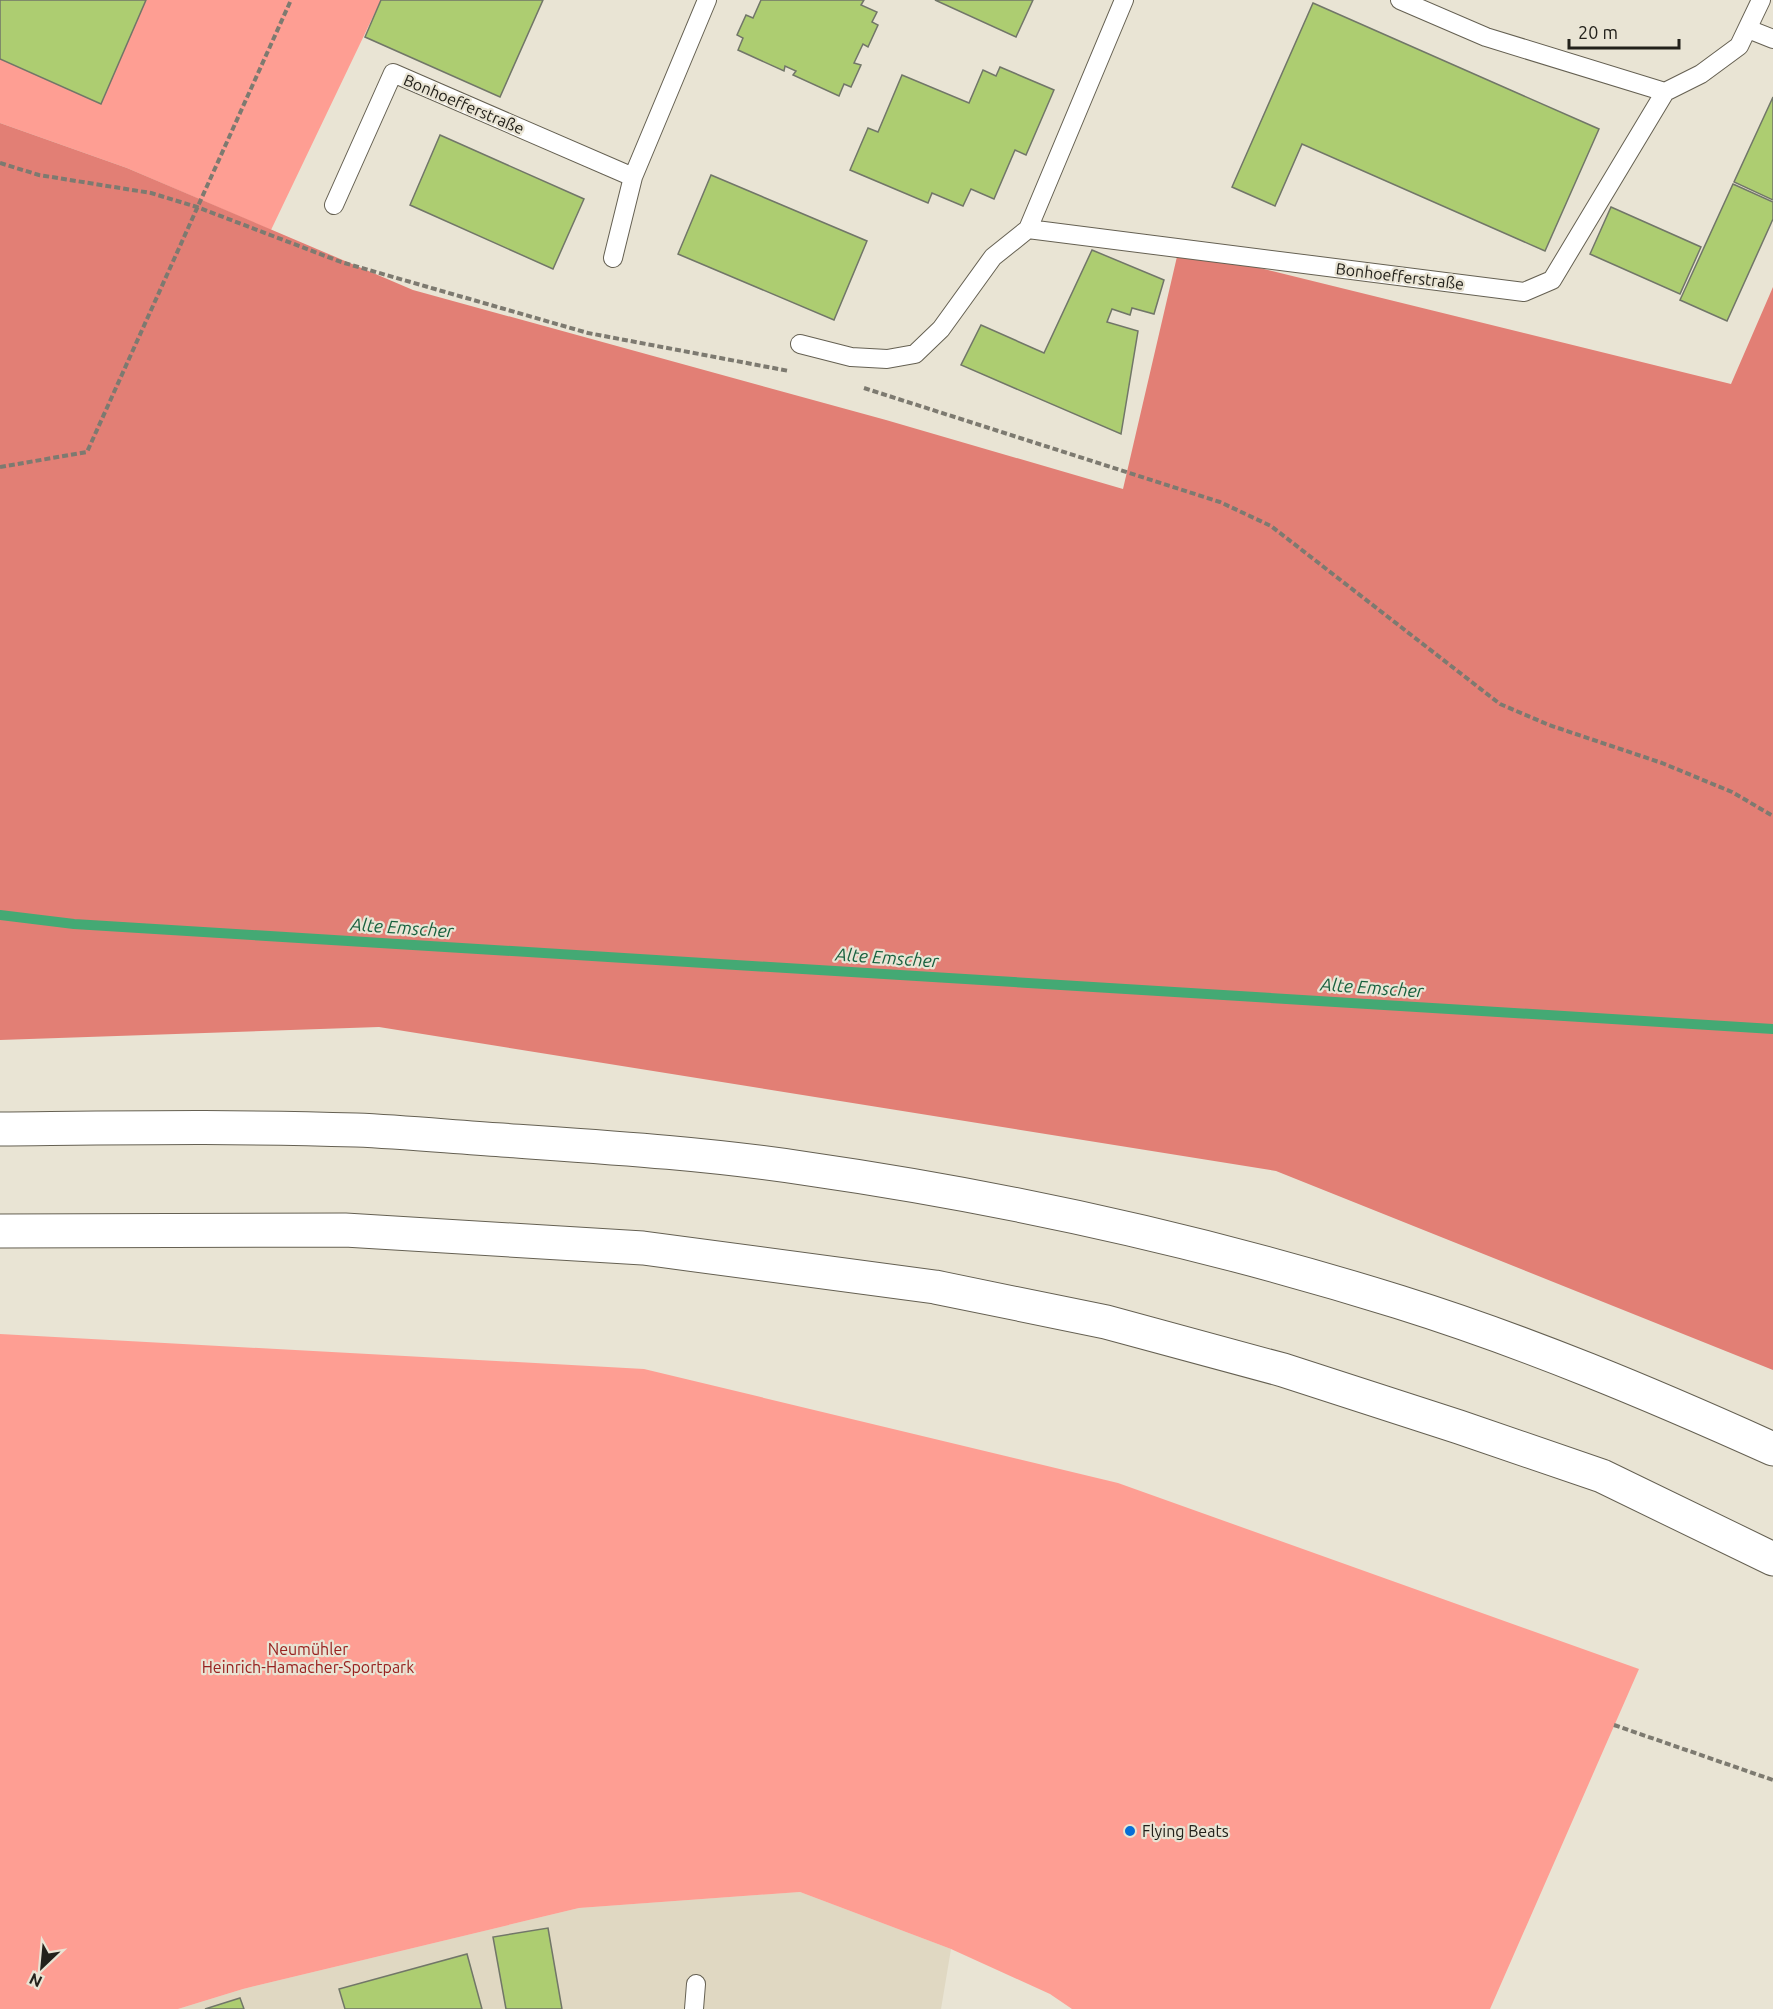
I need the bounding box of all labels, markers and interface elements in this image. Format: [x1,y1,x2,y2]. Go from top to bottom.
scale bar [1569,12,1678,50]
text: 20 m [1578,22,1618,42]
street label: Bonhoefferstraße [401,71,527,137]
street label: Bonhoefferstraße [1335,259,1465,293]
water label: Alte Emscher [349,913,455,941]
water label: Alte Emscher [834,943,940,971]
water label: Alte Emscher [1319,973,1425,1001]
park label: Neumühler Heinrich-Hamacher-Sportpark [202,1640,414,1676]
place label: Flying Beats [1142,1822,1229,1840]
marker: Flying Beats [1123,1824,1137,1838]
north arrow [12,1937,72,1997]
text: N [26,1970,45,1991]

